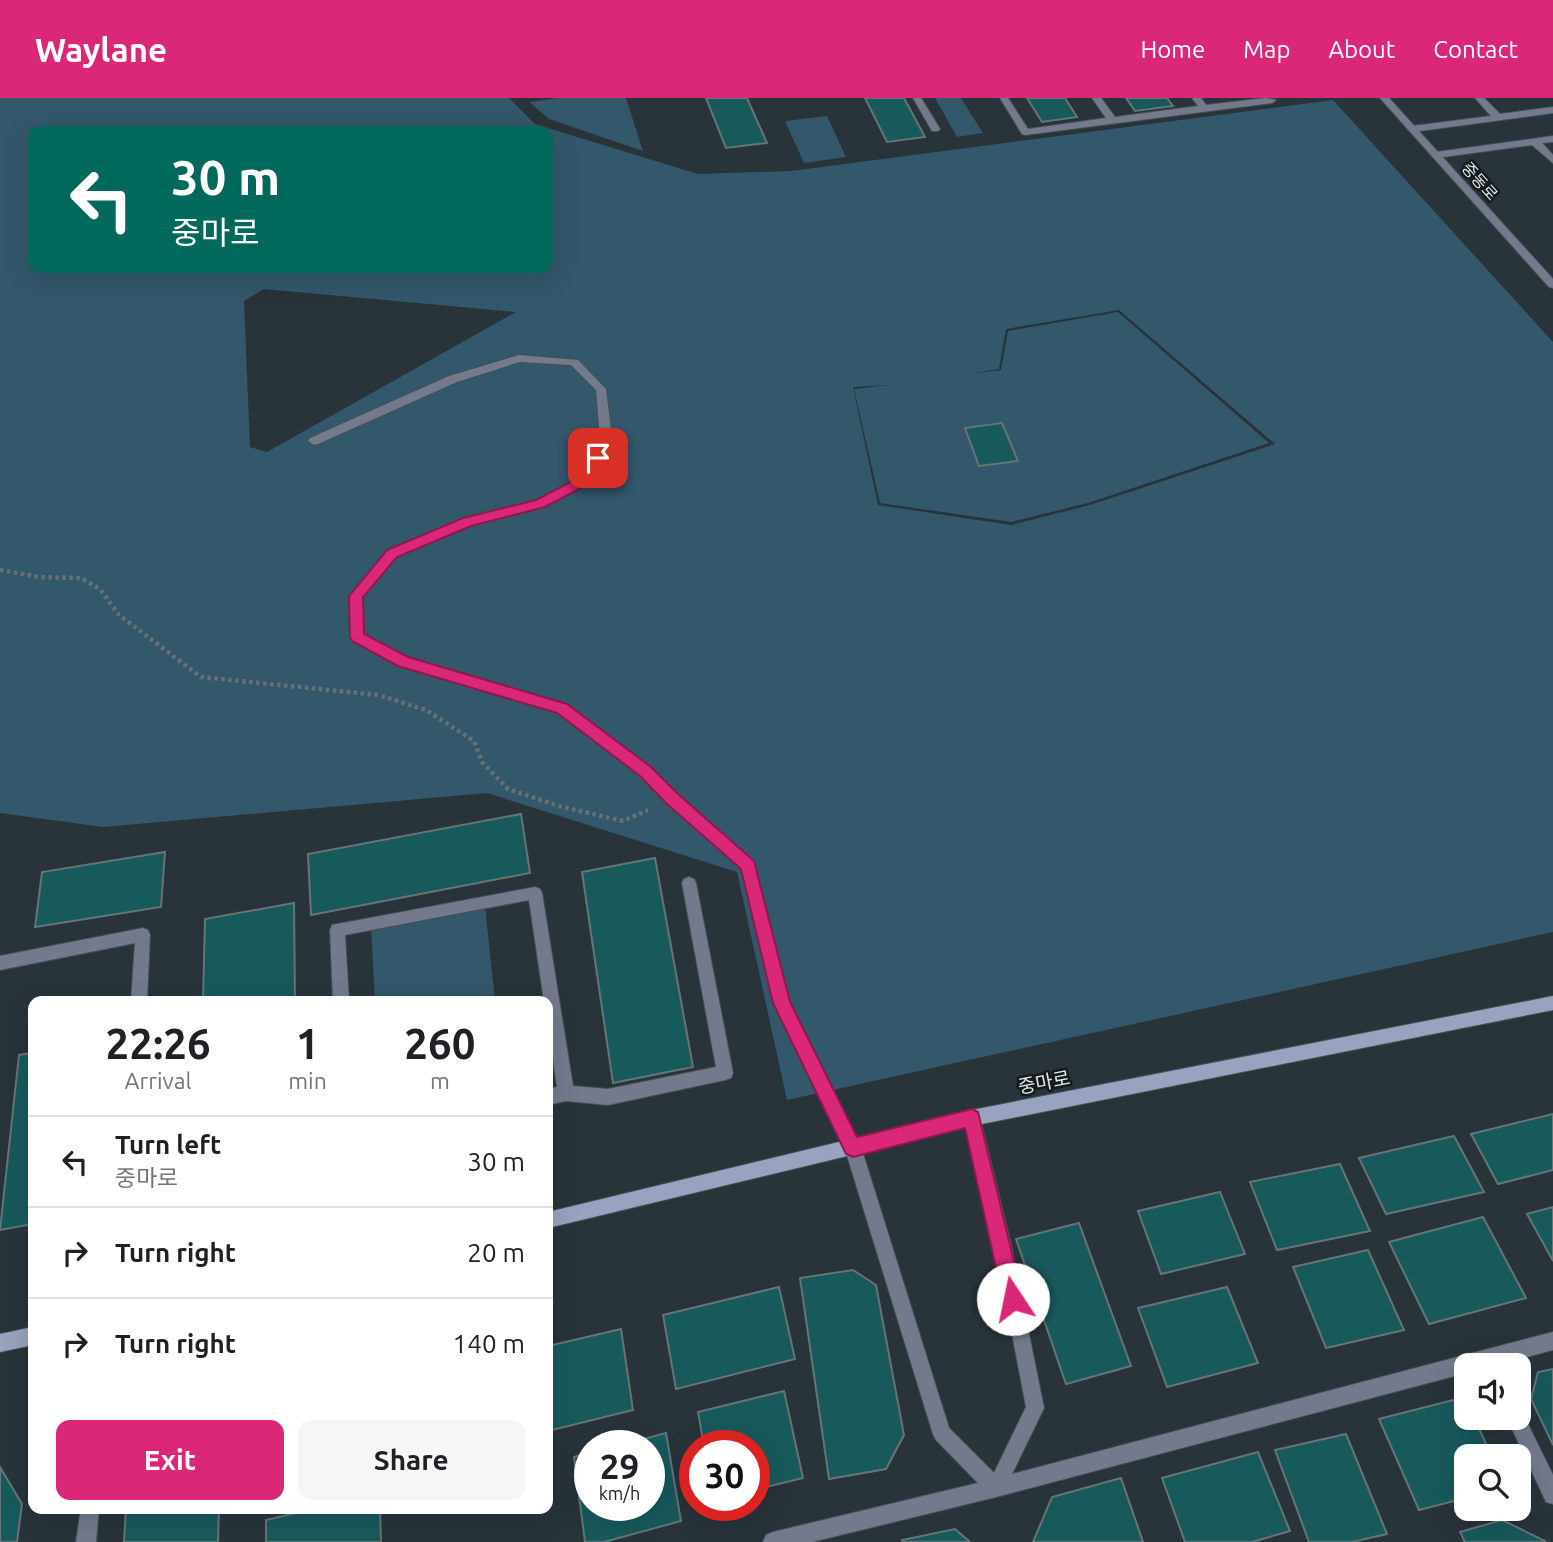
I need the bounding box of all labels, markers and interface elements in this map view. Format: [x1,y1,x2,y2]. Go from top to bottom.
text: Waylane [35,31,167,68]
text: Home [1140,36,1205,63]
text: Map [1243,36,1290,63]
text: About [1328,36,1395,63]
text: Contact [1433,36,1518,63]
text: 30 m [171,149,280,204]
icon: left [56,154,147,245]
street label: 중동로 [1459,159,1502,204]
text: 중마로 [171,214,259,250]
pin [568,428,628,488]
icon: arrive [579,439,617,477]
text: 22:26 [106,1020,211,1067]
text: 1 [296,1020,319,1067]
text: 260 [404,1020,475,1067]
street label: 중마로 [1016,1066,1072,1098]
text: Arrival [125,1068,192,1093]
text: min [288,1068,327,1093]
text: m [430,1068,450,1093]
text: Turn left [115,1130,221,1159]
icon: left [56,1143,94,1181]
text: 30 m [467,1147,525,1176]
text: 중마로 [115,1165,178,1190]
icon: right [56,1234,94,1272]
text: Turn right [115,1238,236,1267]
text: 20 m [467,1238,525,1267]
position arrow [976,1262,1050,1336]
icon: right [56,1325,94,1363]
text: Turn right [115,1329,236,1358]
text: 140 m [453,1329,525,1358]
map controls [1454,1353,1531,1521]
button: sound [1454,1353,1531,1430]
button: Exit [56,1420,284,1500]
button: Share [298,1420,525,1500]
speed limit sign: 30 [679,1430,770,1521]
button: search [1454,1444,1531,1521]
text: 29 [600,1446,639,1486]
text: km/h [599,1483,640,1503]

